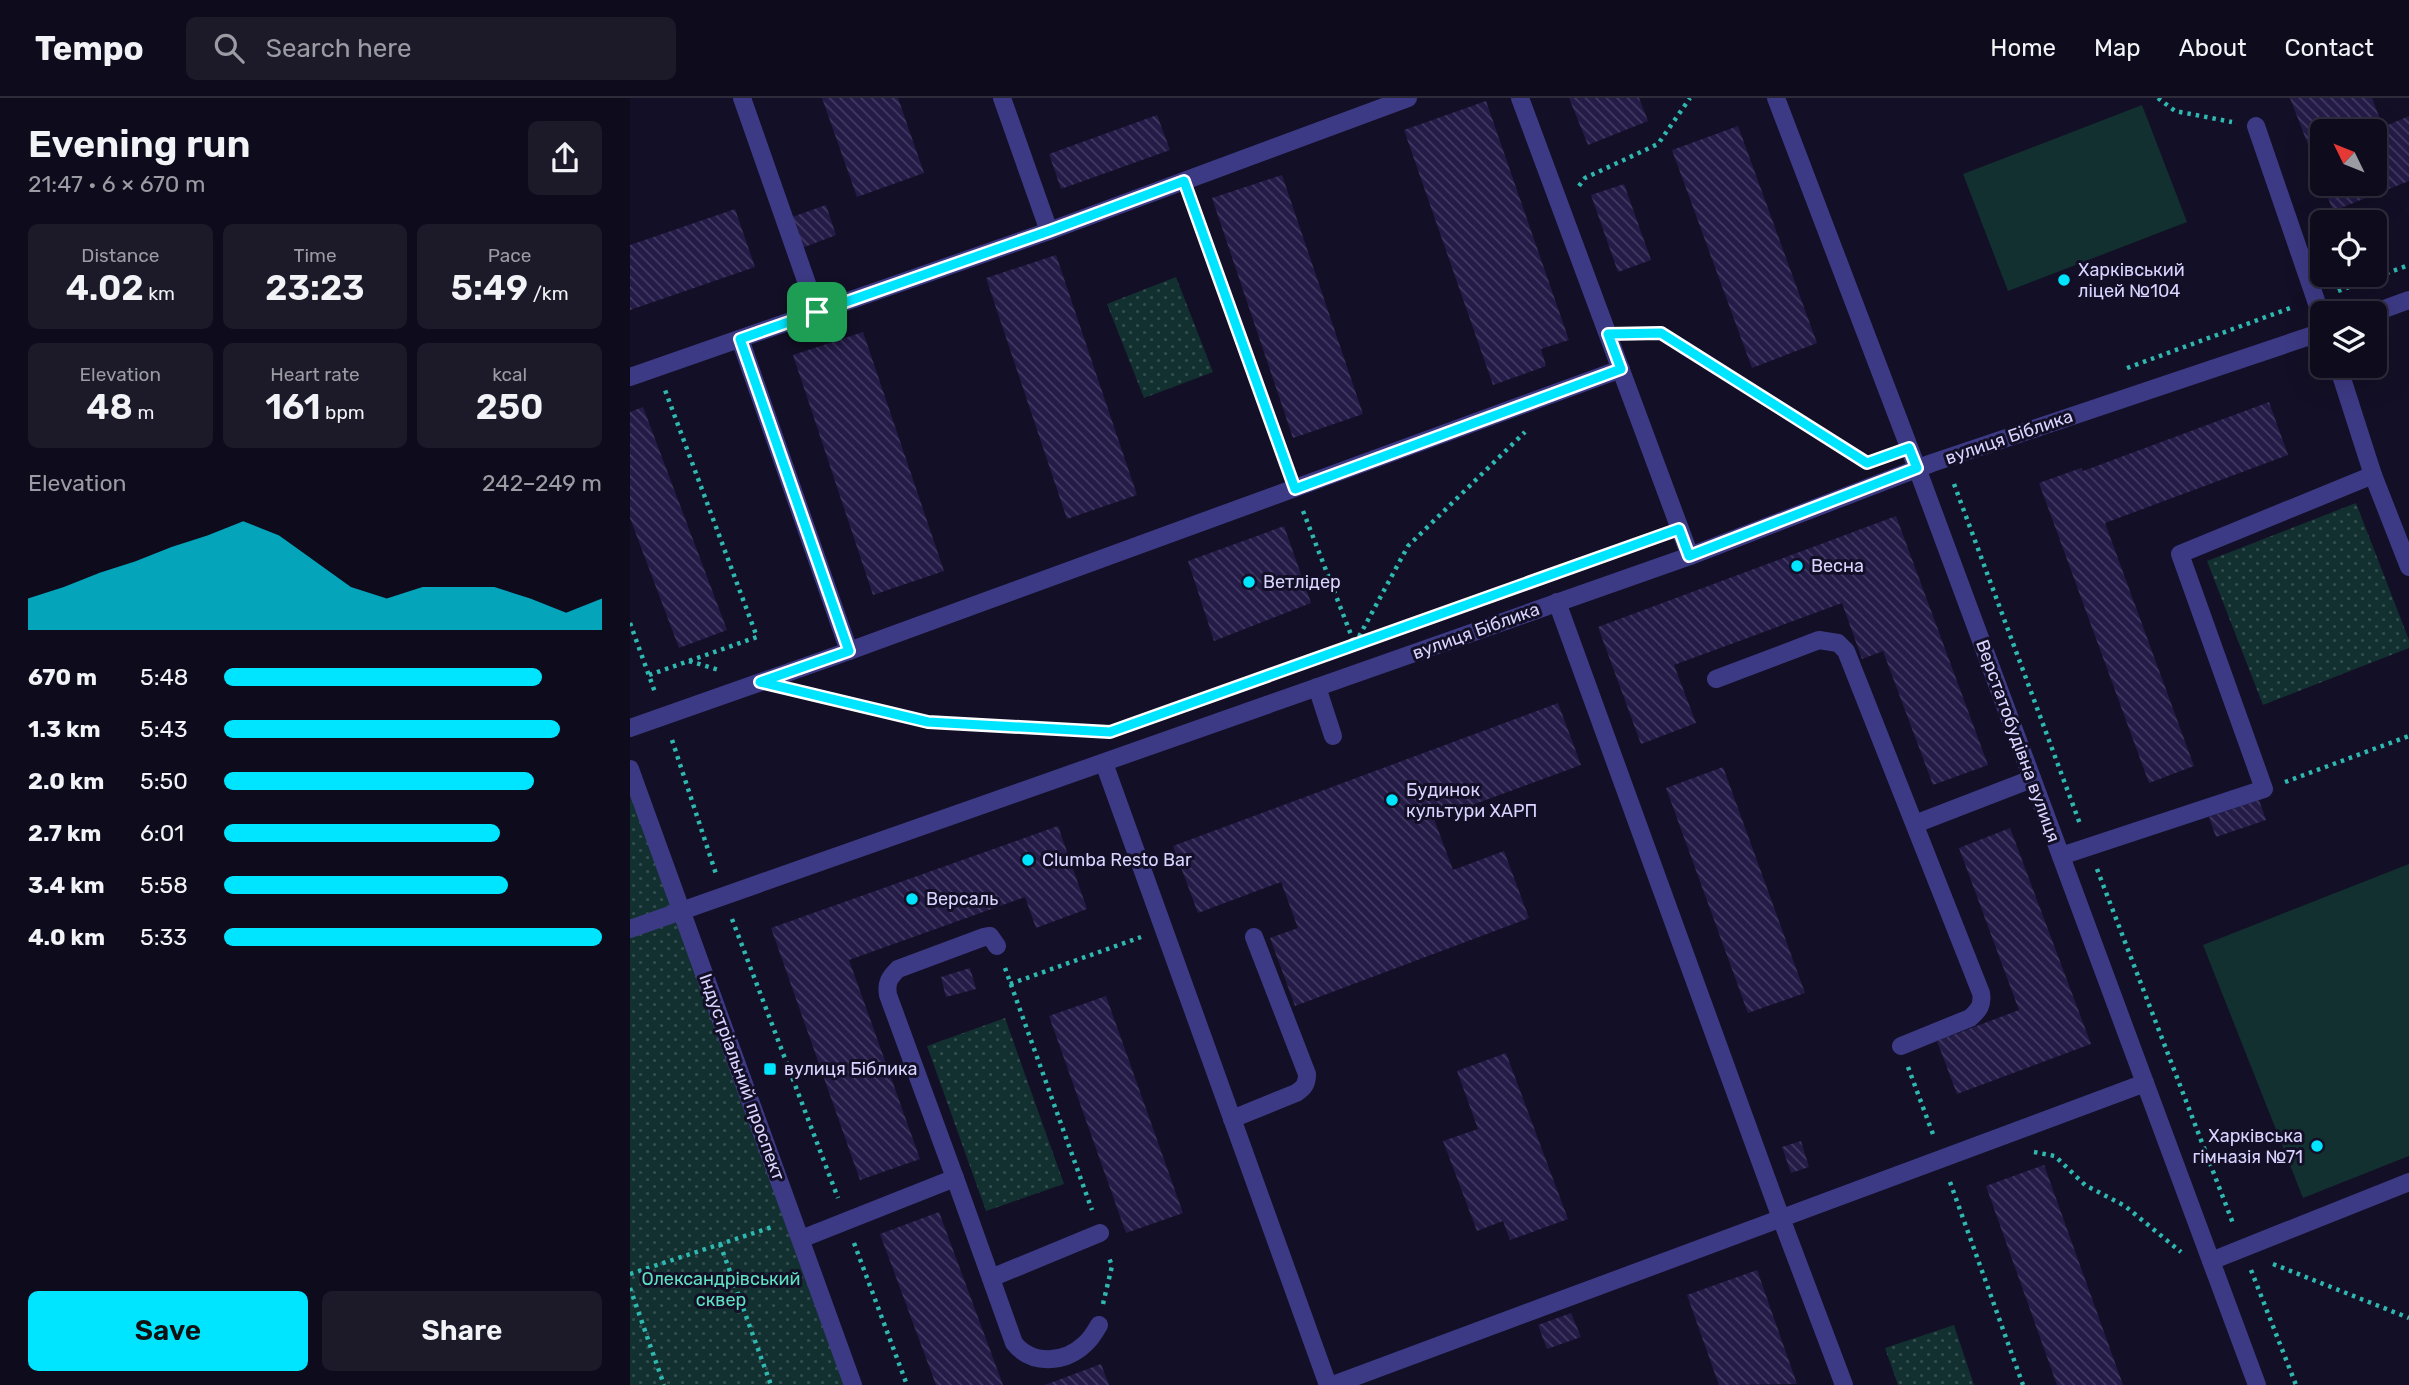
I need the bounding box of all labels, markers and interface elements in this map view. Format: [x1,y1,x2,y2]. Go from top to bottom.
search box [186,17,676,80]
text: Tempo [35,29,144,68]
icon: search [210,29,248,67]
text: Search here [266,33,412,64]
text: Home [1990,34,2056,62]
text: Map [2094,34,2141,62]
text: About [2179,34,2247,62]
text: Contact [2285,34,2374,62]
north arrow [2310,119,2387,196]
map controls [2310,119,2387,378]
text: Evening run [28,121,251,167]
button: share [528,121,602,195]
text: 21:47 · 6 × 670 m [28,170,205,198]
button: locate [2310,210,2387,287]
text: Distance [81,244,159,267]
text: Time [293,244,337,267]
text: Pace [488,244,531,267]
place label: Харківський ліцей №104 [2078,259,2185,302]
text: 4.02 [66,267,144,309]
text: 23:23 [265,267,365,309]
text: 5:49 [451,267,528,309]
marker: Харківський ліцей №104 [2056,272,2072,288]
text: km [144,282,175,305]
text: /km [528,282,569,305]
pin [787,282,847,342]
icon: arrive [798,293,836,331]
button: layers [2310,301,2387,378]
text: Elevation [80,363,161,386]
text: Heart rate [270,363,360,386]
text: kcal [492,363,527,386]
text: 48 [86,386,133,428]
text: 161 [265,386,320,428]
text: 250 [476,386,544,428]
text: m [133,401,154,424]
text: bpm [320,401,365,424]
street label: вулиця Біблика [1942,405,2076,469]
text: Elevation [28,469,127,497]
text: 242–249 m [482,469,602,497]
place label: Весна [1811,555,1864,577]
marker: Весна [1789,558,1805,574]
place label: Ветлідер [1263,571,1341,593]
marker: Ветлідер [1241,574,1257,590]
street label: вулиця Біблика [1410,598,1542,664]
street label: Верстатобудівна вулиця [1971,637,2065,845]
text: 670 m [28,663,97,691]
text: 5:48 [140,663,188,691]
text: 1.3 km [28,715,101,743]
text: 5:43 [140,715,188,743]
text: 2.0 km [28,767,104,795]
text: 5:50 [140,767,188,795]
place label: Будинок культури ХАРП [1406,779,1537,822]
marker: Будинок культури ХАРП [1384,792,1400,808]
text: 2.7 km [28,819,101,847]
text: 6:01 [140,819,184,847]
place label: Clumba Resto Bar [1042,849,1192,871]
marker: Clumba Resto Bar [1020,852,1036,868]
text: 3.4 km [28,871,105,899]
text: 5:58 [140,871,188,899]
place label: Версаль [926,888,998,910]
marker: Версаль [904,891,920,907]
text: 4.0 km [28,923,105,951]
text: 5:33 [140,923,187,951]
street label: Індустріальний проспект [694,971,790,1183]
place label: вулиця Біблика [784,1058,917,1080]
marker: вулиця Біблика [762,1061,778,1077]
place label: Харківська гімназія №71 [2192,1125,2303,1168]
marker: Харківська гімназія №71 [2309,1138,2325,1154]
park label: Олександрівський сквер [641,1268,801,1311]
button: Save [28,1291,308,1371]
button: Share [322,1291,602,1371]

